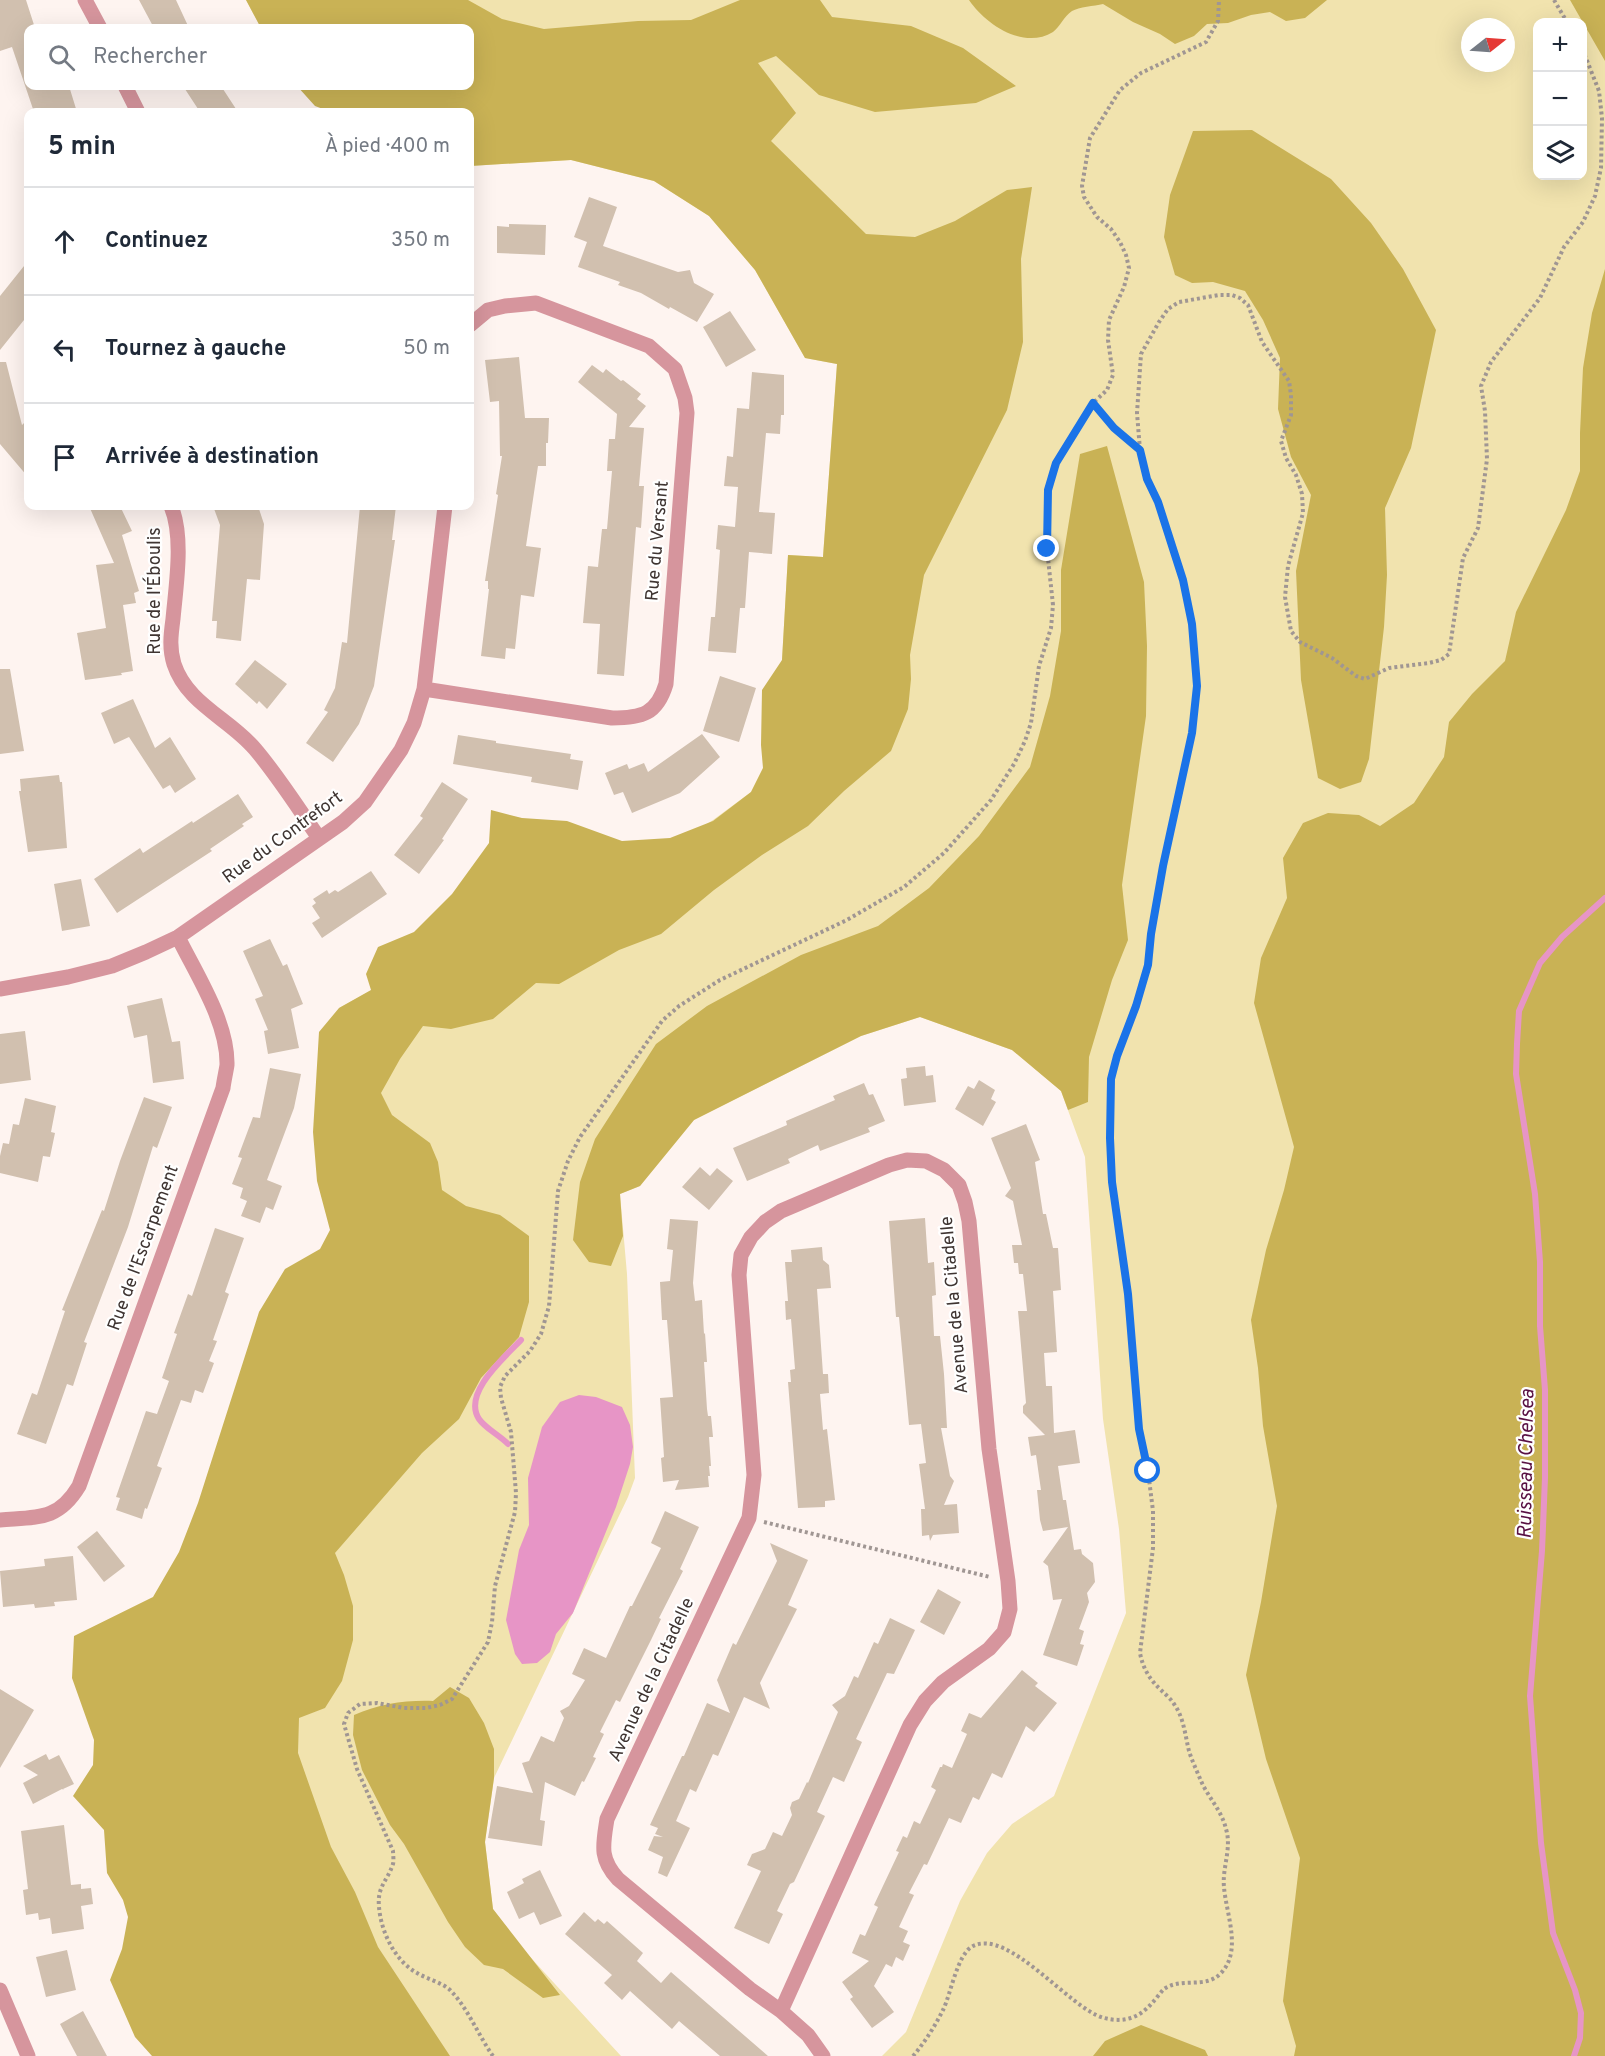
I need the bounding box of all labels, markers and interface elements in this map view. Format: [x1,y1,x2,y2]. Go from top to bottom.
north arrow [1461,18,1515,72]
map controls [1533,18,1587,180]
button: + [1533,18,1587,72]
search box [24,24,474,90]
icon: search [45,41,78,74]
text: Rechercher [93,44,207,71]
button: − [1533,72,1587,126]
button: layers [1533,126,1587,180]
text: 5 min [48,131,116,164]
text: À pied · 400 m [325,134,450,160]
icon: ahead [48,225,81,258]
text: Continuez [105,228,208,255]
text: 350 m [391,228,450,254]
icon: left [48,333,81,366]
text: Tournez à gauche [105,336,286,363]
text: 50 m [403,336,450,362]
icon: arrive [48,441,81,474]
text: Arrivée à destination [105,444,319,471]
street label: Rue du Versant [641,480,675,602]
street label: Rue de l'Éboulis [142,527,167,655]
route end [1033,535,1059,561]
street label: Rue du Contrefort [218,787,348,889]
street label: Rue de l'Escarpement [103,1162,185,1334]
street label: Avenue de la Citadelle [936,1215,974,1395]
water label: Ruisseau Chelsea [1513,1388,1541,1539]
route start [1134,1457,1160,1483]
street label: Avenue de la Citadelle [604,1594,700,1766]

